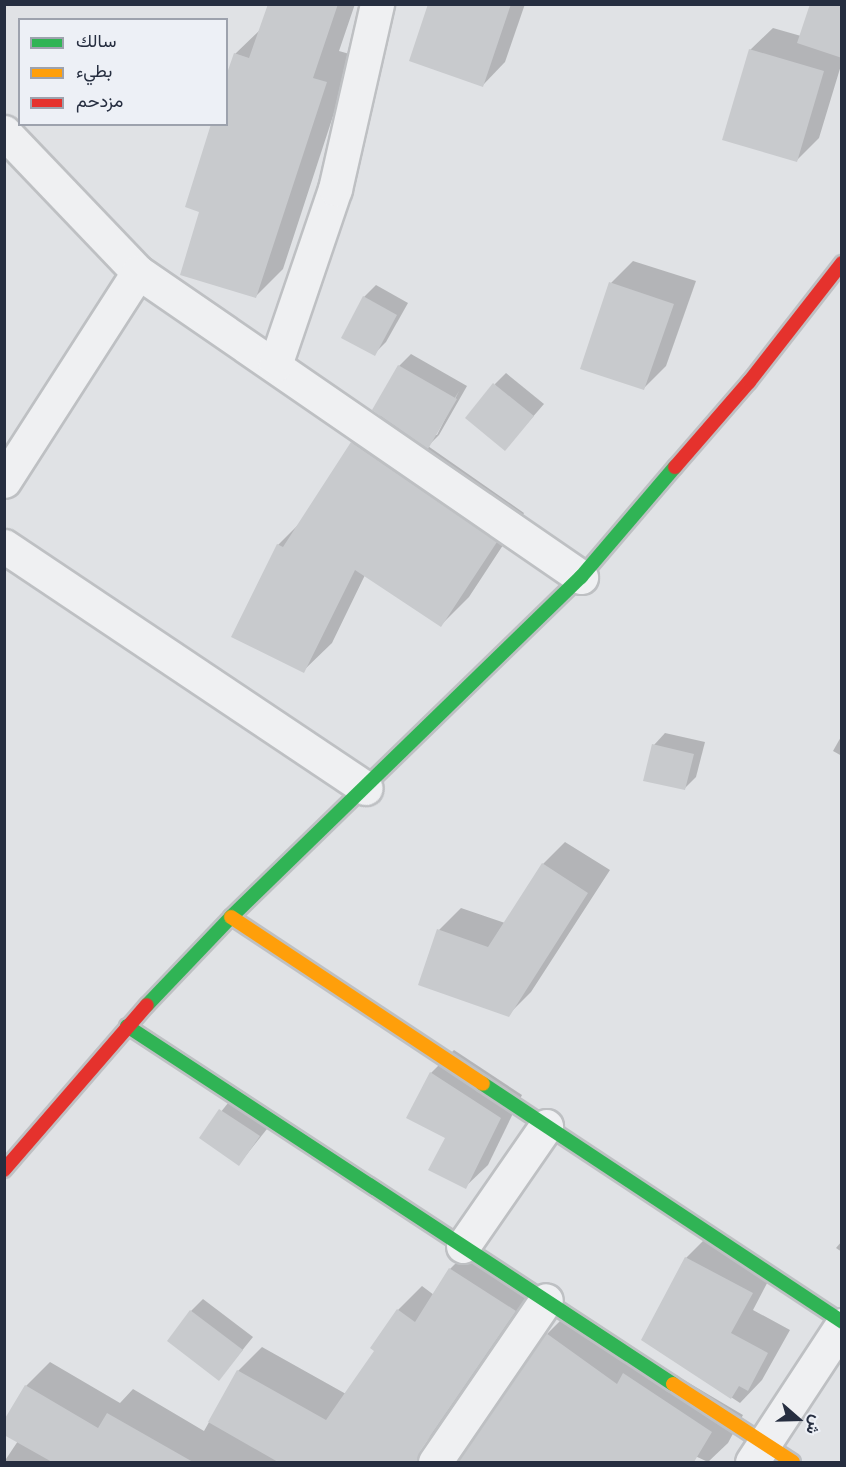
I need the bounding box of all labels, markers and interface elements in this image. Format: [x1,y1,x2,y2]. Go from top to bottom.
legend [18,18,228,126]
text: سالك [76,29,116,52]
text: بطيء [76,59,112,82]
text: مزدحم [76,89,123,112]
north arrow [768,1389,828,1449]
text: ش [802,1413,828,1438]

